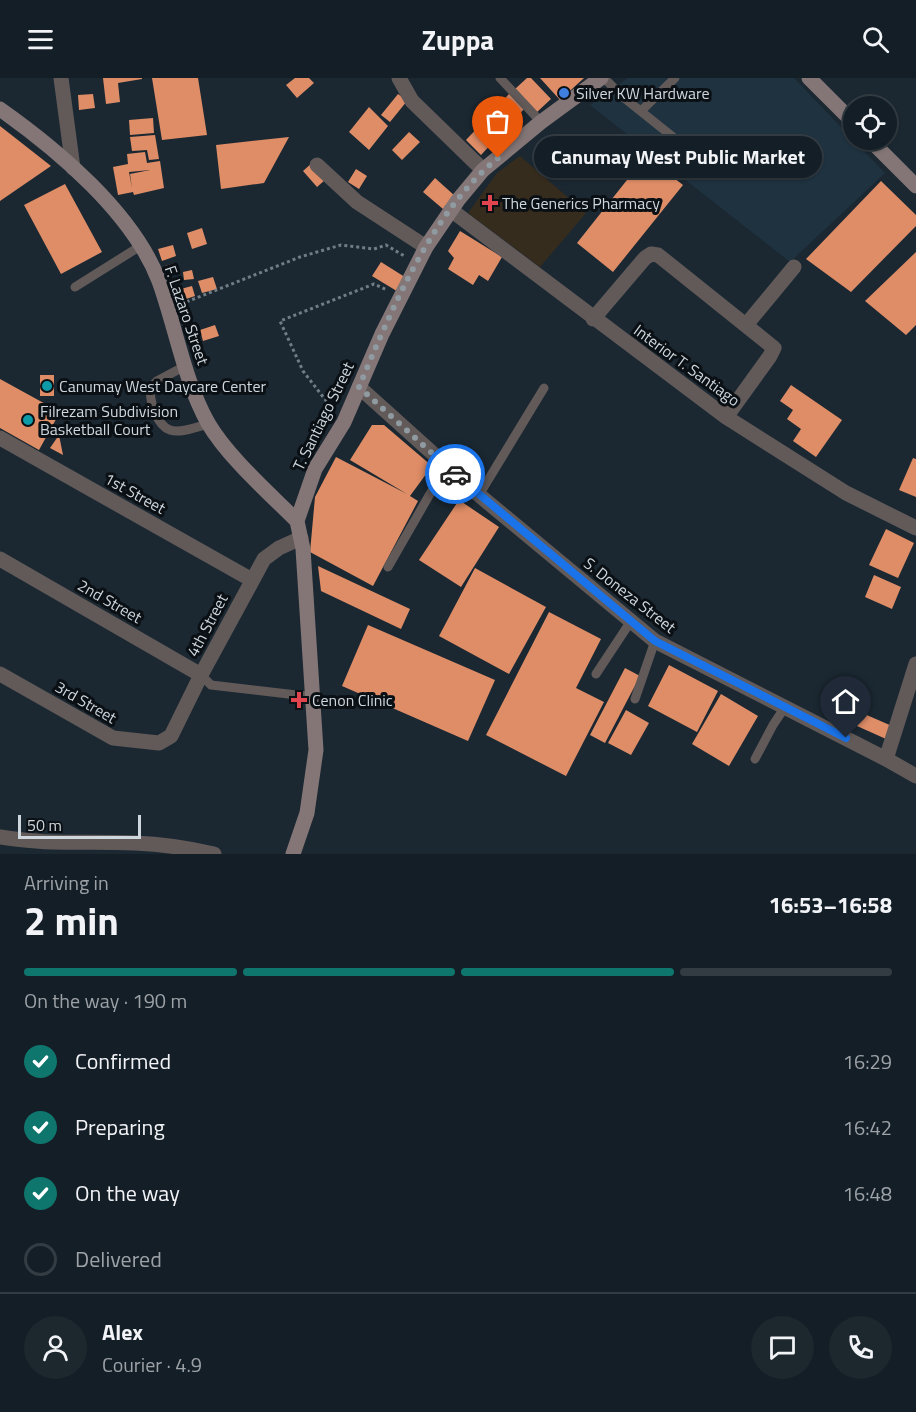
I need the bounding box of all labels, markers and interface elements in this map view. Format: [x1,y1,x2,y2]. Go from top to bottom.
text: Zuppa [422,19,494,60]
icon: menu [24,23,57,56]
icon: search [859,23,892,56]
place label: Silver KW Hardware [576,81,710,105]
marker: Silver KW Hardware [557,86,571,100]
pin [472,96,523,158]
map controls [843,96,897,150]
button: locate [843,96,897,150]
icon: bag [481,105,514,138]
callout: Canumay West Public Market [534,137,822,179]
text: Canumay West Public Market [551,141,805,172]
place label: The Generics Pharmacy [502,191,660,215]
marker: The Generics Pharmacy [483,196,497,210]
street label: F. Lazaro Street [159,262,215,368]
street label: Interior T. Santiago [629,318,745,412]
street label: T. Santiago Street [286,357,360,474]
place label: Canumay West Daycare Center [59,374,267,398]
marker: Canumay West Daycare Center [40,379,54,393]
place label: Filrezam Subdivision Basketball Court [40,399,178,441]
marker: Filrezam Subdivision Basketball Court [21,413,35,427]
courier [425,444,485,504]
icon: car [439,458,472,491]
street label: 1st Street [100,466,170,520]
street label: S. Doneza Street [579,551,681,639]
street label: 2nd Street [73,573,147,629]
street label: 4th Street [180,589,234,661]
street label: 3rd Street [51,675,122,729]
pin [820,676,871,738]
icon: home [829,685,862,718]
place label: Cenon Clinic [312,688,393,712]
marker: Cenon Clinic [290,691,308,709]
scale bar [18,812,141,840]
text: 50 m [27,813,62,837]
text: Arriving in [24,867,109,898]
text: 16:53–16:58 [769,888,892,922]
text: 2 min [24,891,119,950]
text: On the way · 190 m [24,985,187,1016]
text: Confirmed [75,1044,171,1078]
icon: check [24,1045,57,1078]
text: 16:29 [843,1046,892,1077]
text: Preparing [75,1110,165,1144]
icon: check [24,1111,57,1144]
text: 16:42 [843,1112,892,1143]
text: On the way [75,1176,180,1210]
icon: check [24,1177,57,1210]
text: 16:48 [843,1178,892,1209]
text: Delivered [75,1242,162,1276]
text: Alex [102,1315,143,1349]
button: person [24,1316,87,1379]
button: chat [751,1316,814,1379]
button: phone [829,1316,892,1379]
text: Courier · 4.9 [102,1349,202,1380]

